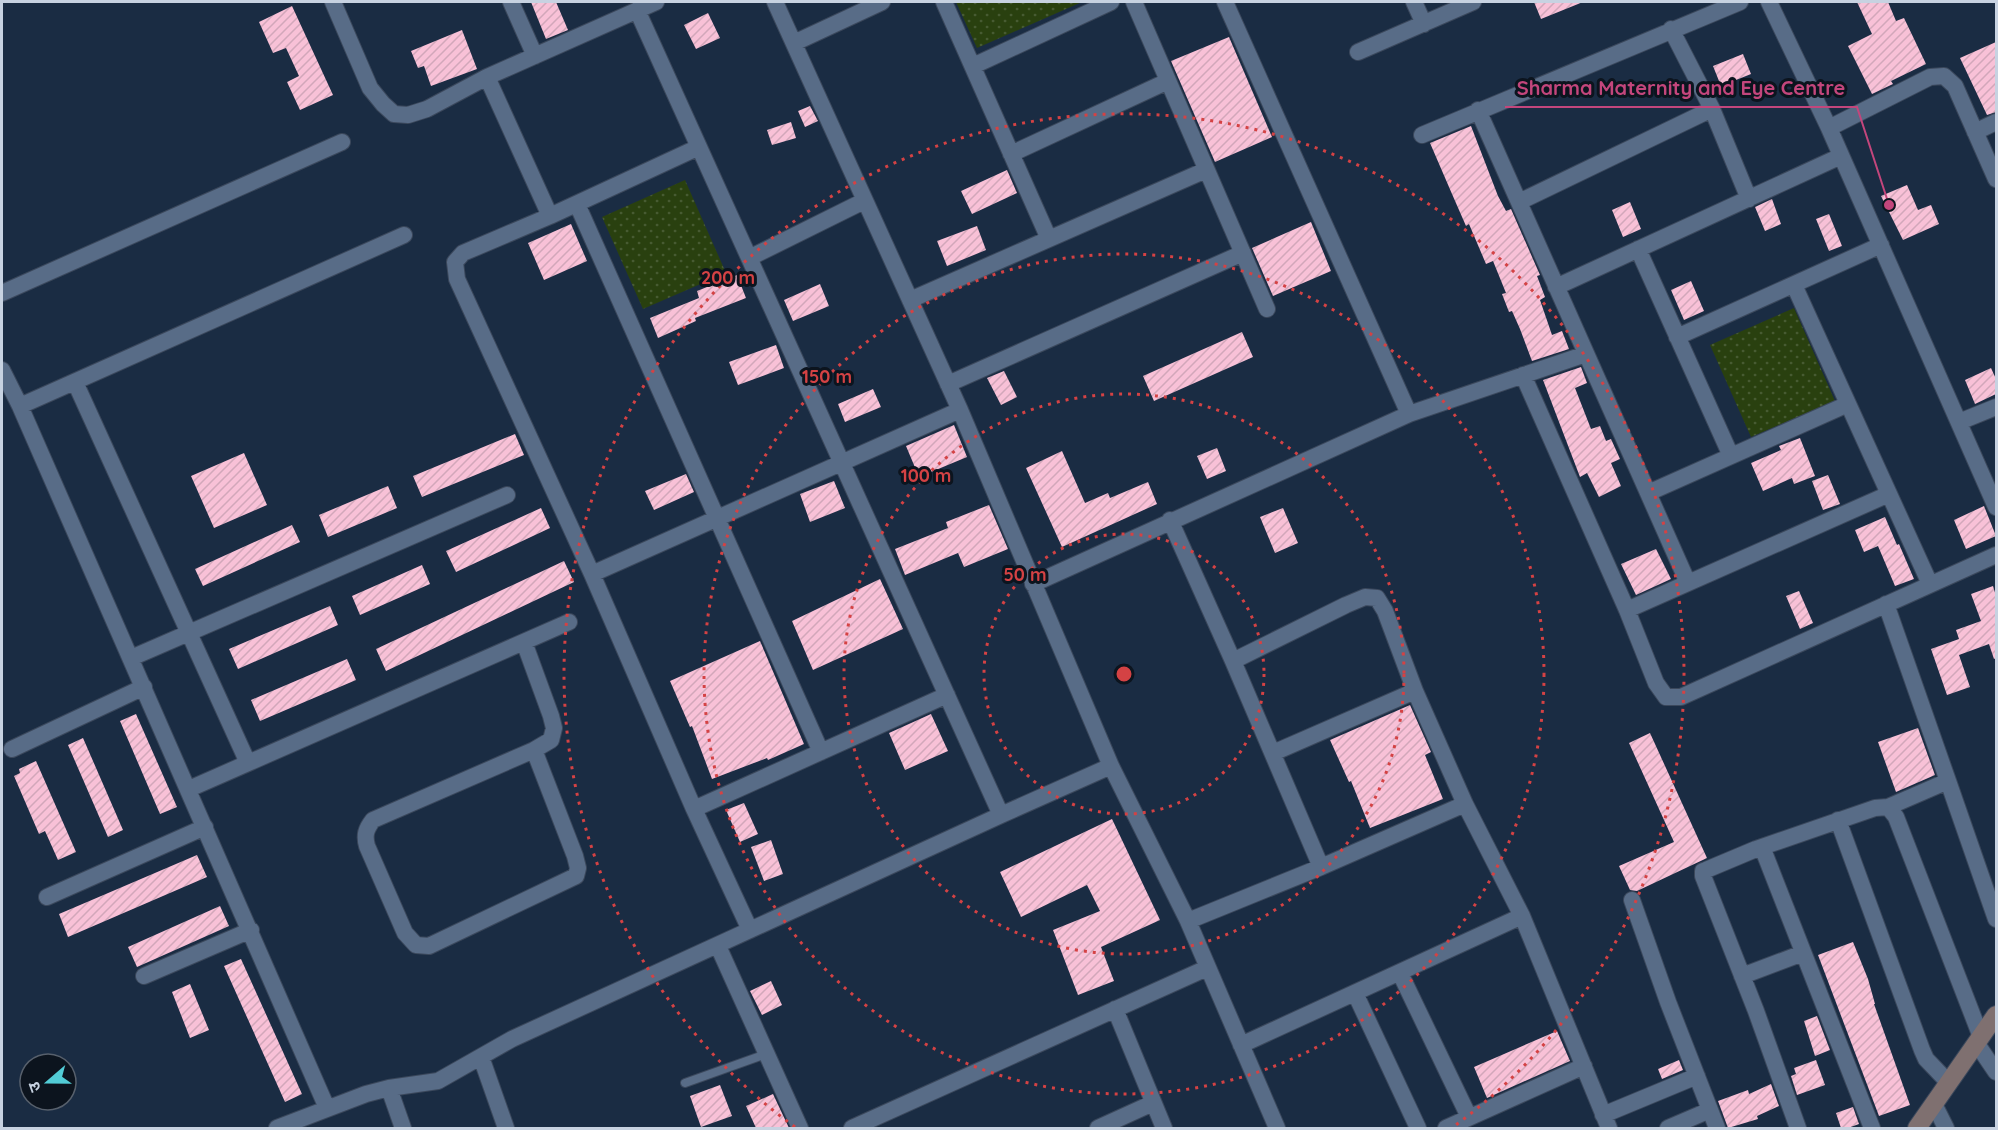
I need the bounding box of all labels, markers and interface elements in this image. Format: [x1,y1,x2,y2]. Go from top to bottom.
callout: Sharma Maternity and Eye Centre [1505,69,1857,107]
text: Sharma Maternity and Eye Centre [1517,75,1845,100]
text: 200 m [701,266,755,289]
text: 150 m [802,365,852,388]
text: 100 m [901,464,951,487]
text: 50 m [1003,563,1047,586]
centre of rings [1114,664,1134,684]
north arrow [18,1052,78,1112]
text: उ [23,1079,45,1095]

